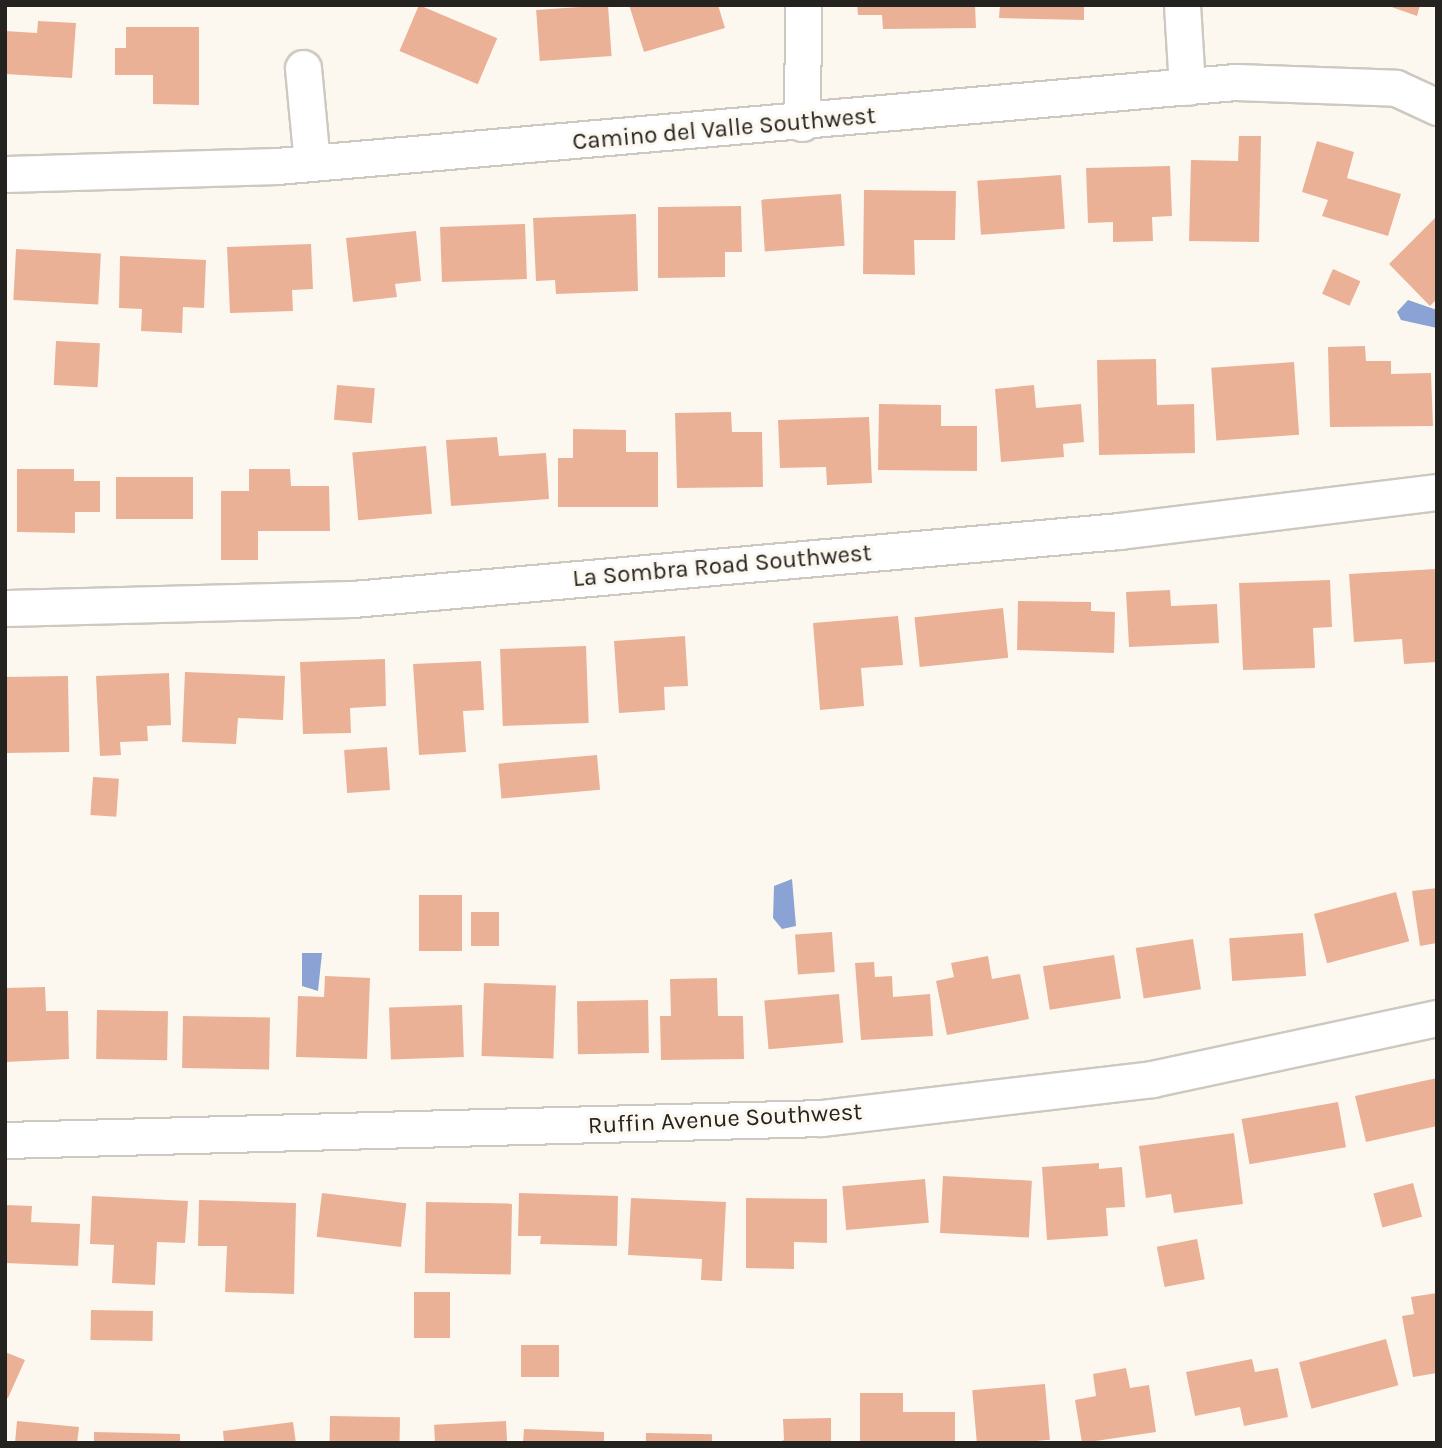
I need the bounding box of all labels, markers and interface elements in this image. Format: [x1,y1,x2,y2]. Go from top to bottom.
street label: Camino del Valle Southwest [571,101,877,157]
street label: La Sombra Road Southwest [571,539,873,593]
street label: Ruffin Avenue Southwest [587,1097,863,1141]

